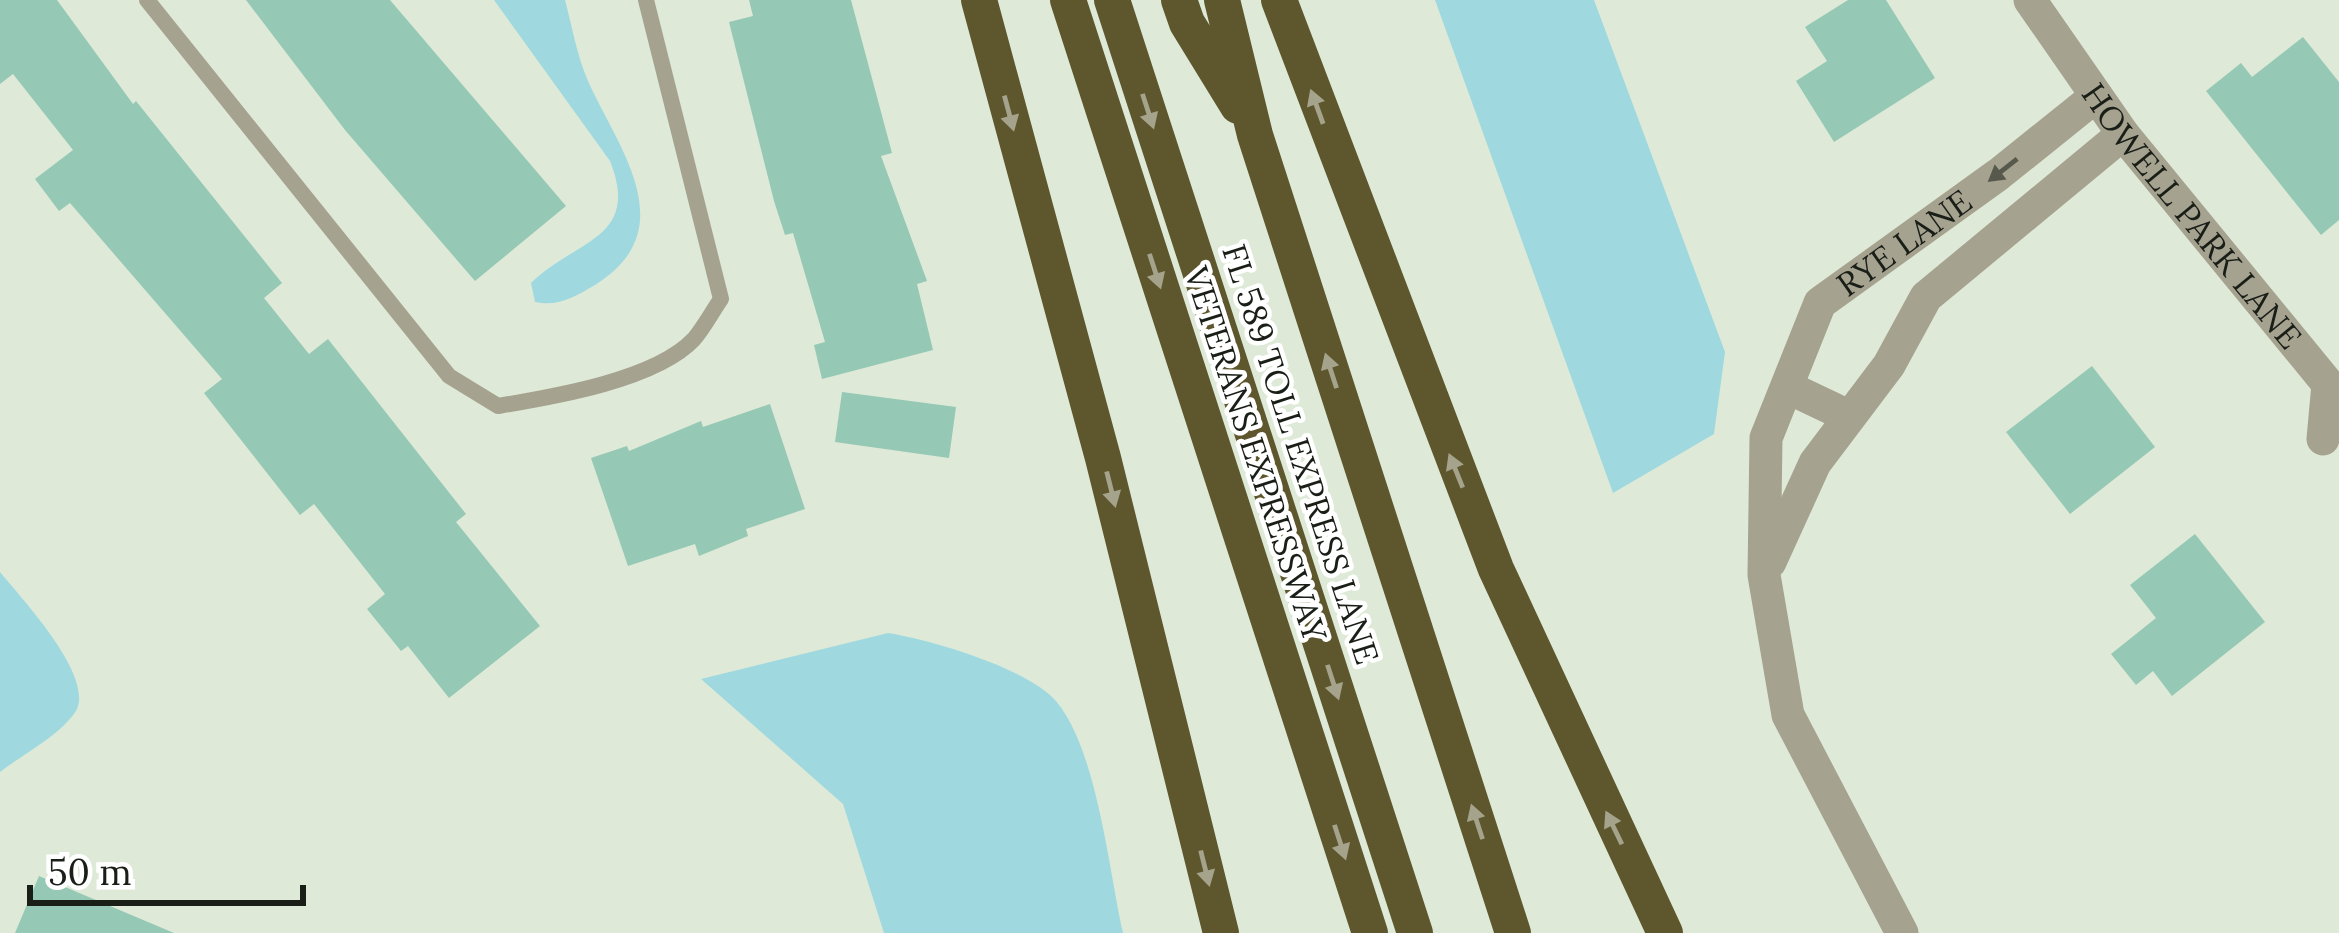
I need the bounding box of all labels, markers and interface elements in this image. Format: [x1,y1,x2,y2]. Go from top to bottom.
street label: HOWELL PARK LANE [2073,75,2311,357]
one-way arrow [1307,88,1326,124]
one-way arrow [1140,93,1159,130]
one-way arrow [1001,95,1020,132]
one-way arrow [1988,157,2019,182]
street label: RYE LANE [1828,180,1980,305]
street label: FL 589 TOLL EXPRESS LANE [1213,239,1389,669]
one-way arrow [1147,253,1166,290]
street label: VETERANS EXPRESSWAY [1175,260,1337,648]
one-way arrow [1321,352,1340,389]
one-way arrow [1446,453,1465,489]
one-way arrow [1102,471,1121,508]
one-way arrow [1325,664,1344,701]
one-way arrow [1467,803,1486,840]
one-way arrow [1604,810,1624,845]
one-way arrow [1332,824,1351,861]
scale bar [30,831,303,905]
text: 50 m [48,849,132,895]
one-way arrow [1196,849,1215,886]

